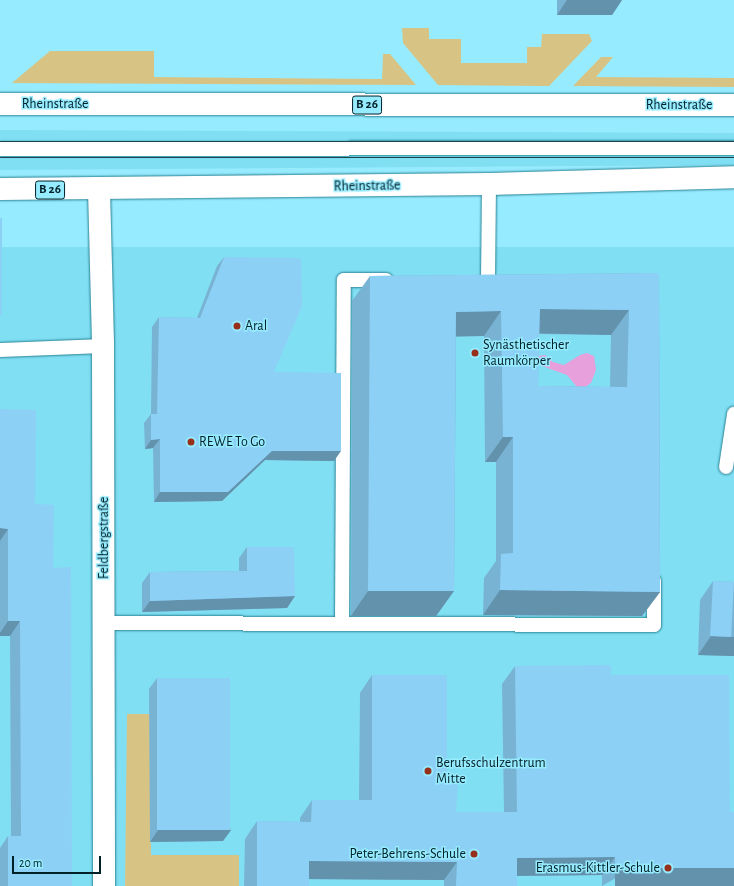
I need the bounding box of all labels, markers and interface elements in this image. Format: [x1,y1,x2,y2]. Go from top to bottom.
road number: B 26 [352,94,382,116]
street label: Rheinstraße [22,96,88,112]
street label: Rheinstraße [646,97,712,113]
street label: Rheinstraße [334,177,400,195]
road number: B 26 [35,179,65,201]
place label: Aral [245,318,267,334]
marker: Aral [232,321,242,331]
place label: Synästhetischer Raumkörper [483,337,569,370]
marker: Synästhetischer Raumkörper [470,348,480,358]
place label: REWE To Go [199,434,265,450]
marker: REWE To Go [186,437,196,447]
street label: Feldbergstraße [96,497,112,579]
place label: Berufsschulzentrum Mitte [436,755,546,788]
marker: Berufsschulzentrum Mitte [423,766,433,776]
place label: Peter-Behrens-Schule [350,846,466,862]
scale bar [14,848,103,874]
marker: Peter-Behrens-Schule [469,849,479,859]
text: 20 m [19,857,42,869]
place label: Erasmus-Kittler-Schule [536,860,660,876]
marker: Erasmus-Kittler-Schule [663,863,673,873]

